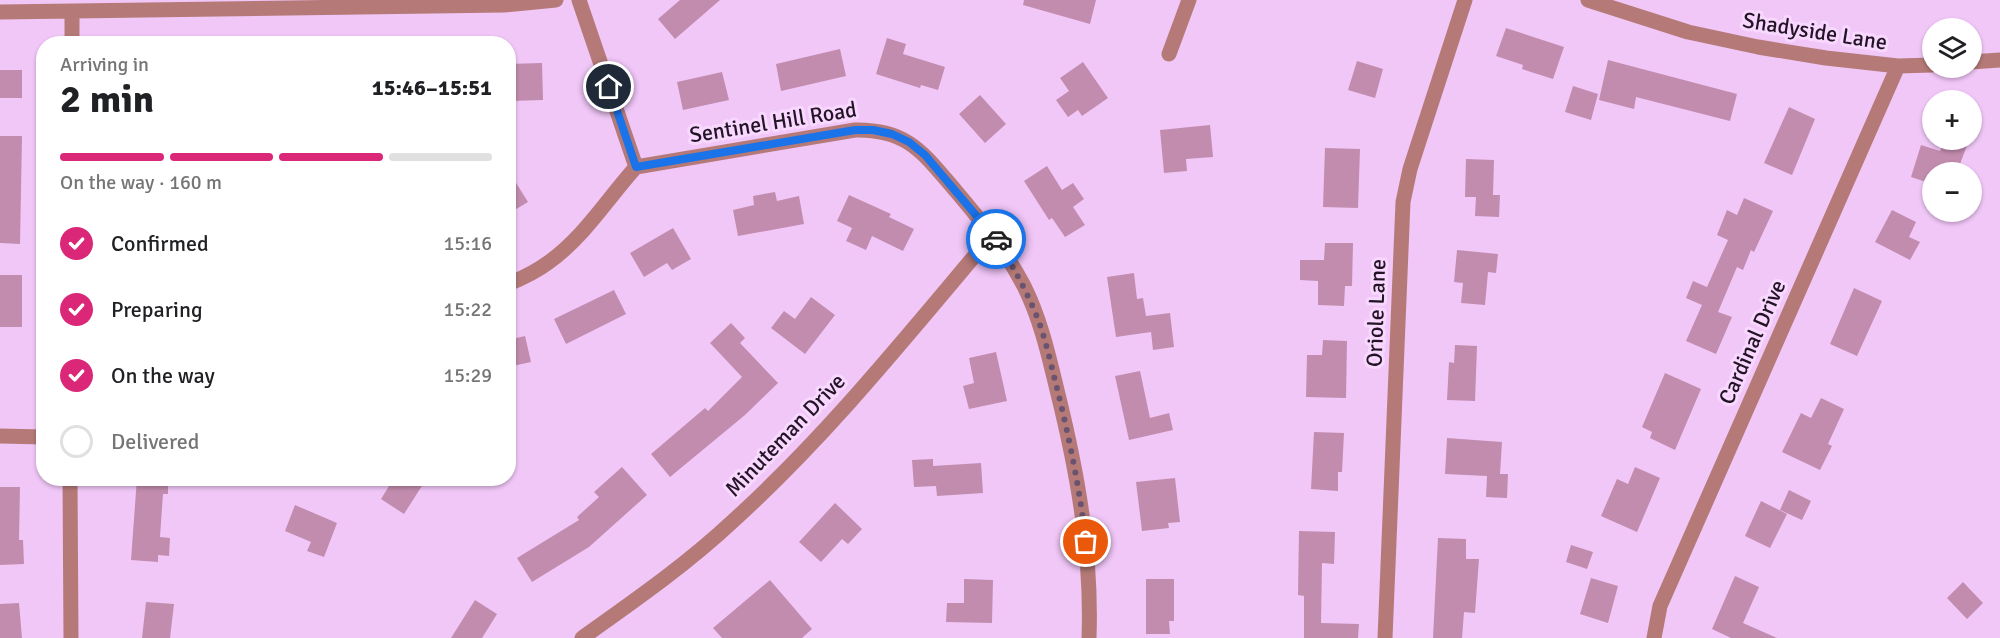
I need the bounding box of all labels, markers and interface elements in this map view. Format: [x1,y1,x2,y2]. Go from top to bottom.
street label: Shadyside Lane [1741,6,1889,56]
map controls [1922,18,1982,222]
button: layers [1922,18,1982,78]
text: Arriving in [60,52,149,77]
pin [583,61,634,112]
icon: home [592,70,625,103]
text: 15:46–15:51 [372,74,492,101]
text: 2 min [60,75,154,123]
button: + [1922,90,1982,150]
street label: Sentinel Hill Road [688,95,858,149]
button: − [1922,162,1982,222]
text: On the way · 160 m [60,170,222,195]
courier [966,209,1026,269]
icon: car [980,223,1013,256]
icon: check [60,227,93,260]
text: Confirmed [111,230,209,257]
text: 15:16 [443,231,492,256]
street label: Oriole Lane [1361,259,1391,367]
street label: Cardinal Drive [1713,276,1791,408]
icon: check [60,293,93,326]
text: Preparing [111,296,203,323]
text: 15:22 [443,297,492,322]
icon: check [60,359,93,392]
text: On the way [111,362,215,389]
text: 15:29 [443,363,492,388]
street label: Minuteman Drive [719,368,851,502]
text: Delivered [111,428,199,455]
pin [1060,516,1111,567]
icon: bag [1069,525,1102,558]

